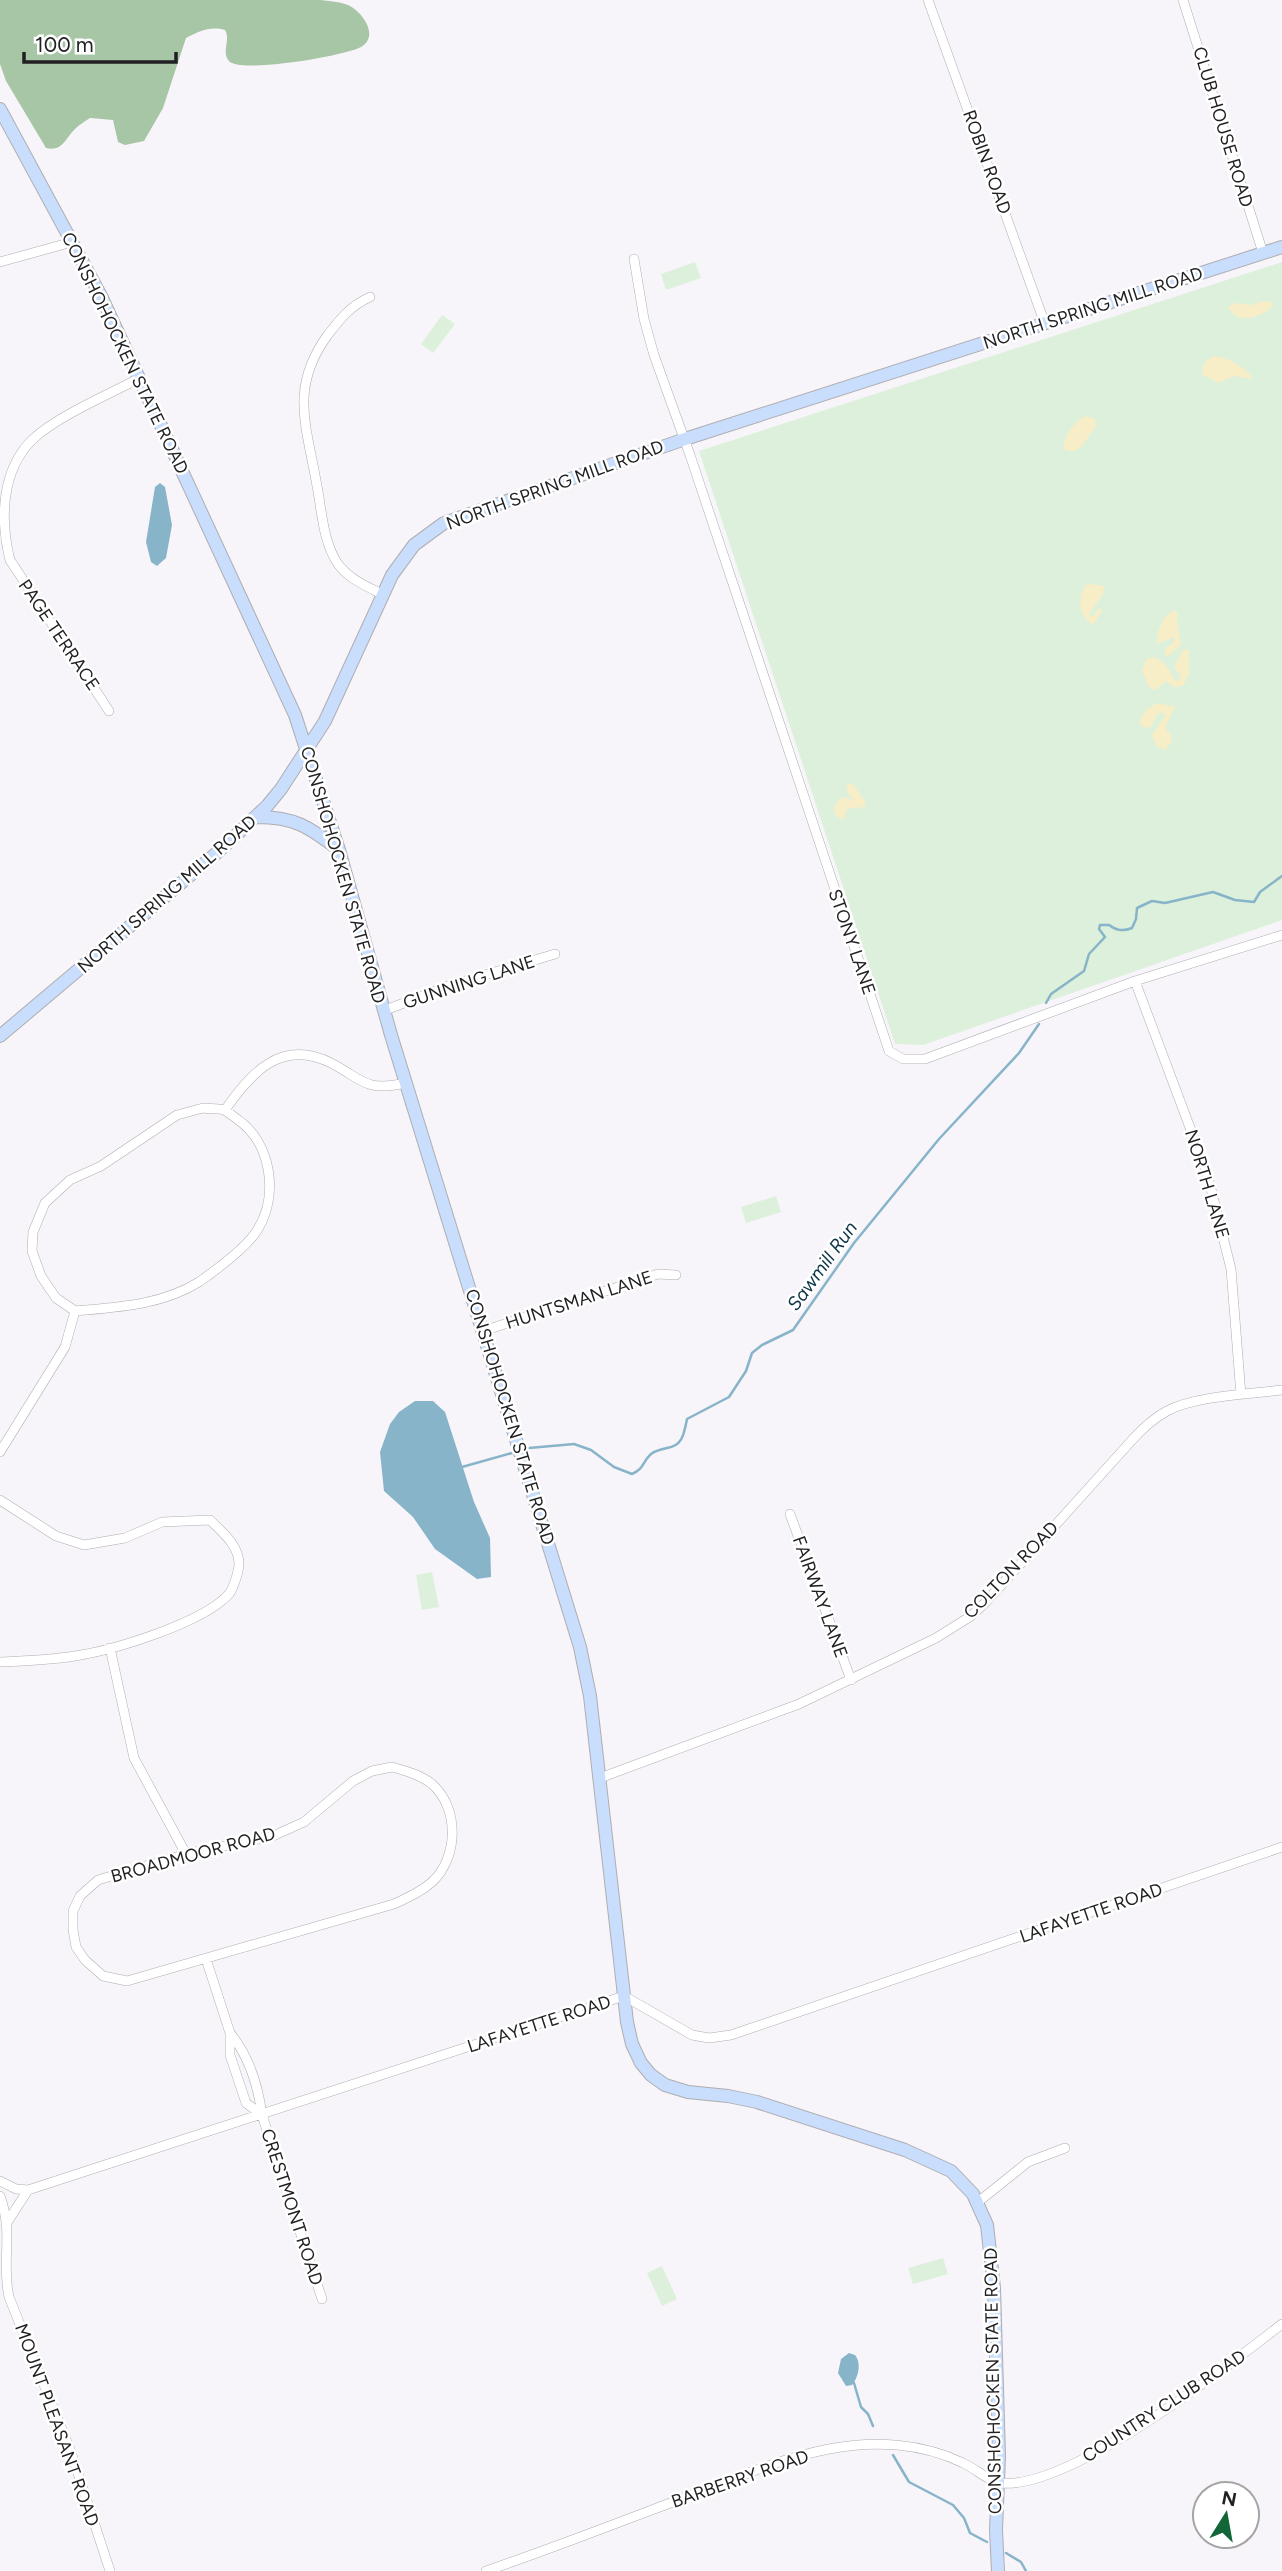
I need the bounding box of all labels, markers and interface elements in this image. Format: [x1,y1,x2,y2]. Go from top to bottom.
scale bar [24,21,177,65]
text: 100 m [35,32,94,57]
street label: CLUB HOUSE ROAD [1188,44,1258,210]
street label: ROBIN ROAD [958,107,1016,217]
street label: CONSHOHOCKEN STATE ROAD [57,228,193,478]
street label: NORTH SPRING MILL ROAD [980,262,1206,354]
street label: NORTH SPRING MILL ROAD [443,435,667,535]
street label: PAGE TERRACE [14,575,104,695]
street label: CONSHOHOCKEN STATE ROAD [296,744,390,1006]
street label: NORTH SPRING MILL ROAD [73,810,261,978]
street label: STONY LANE [824,886,880,998]
street label: GUNNING LANE [400,950,538,1014]
street label: NORTH LANE [1180,1127,1234,1241]
water label: Sawmill Run [782,1217,862,1315]
street label: HUNTSMAN LANE [503,1266,655,1334]
street label: CONSHOHOCKEN STATE ROAD [461,1286,559,1548]
street label: COLTON ROAD [959,1517,1063,1623]
street label: FAIRWAY LANE [788,1533,852,1661]
street label: BROADMOOR ROAD [108,1822,278,1888]
street label: LAFAYETTE ROAD [1017,1878,1165,1948]
street label: LAFAYETTE ROAD [464,1990,614,2058]
street label: CRESTMONT ROAD [256,2126,328,2288]
street label: CONSHOHOCKEN STATE ROAD [980,2248,1006,2514]
street label: MOUNT PLEASANT ROAD [10,2321,104,2529]
street label: COUNTRY CLUB ROAD [1078,2345,1250,2467]
street label: BARBERRY ROAD [668,2445,812,2513]
north arrow [1191,2480,1261,2550]
text: N [1220,2486,1239,2511]

